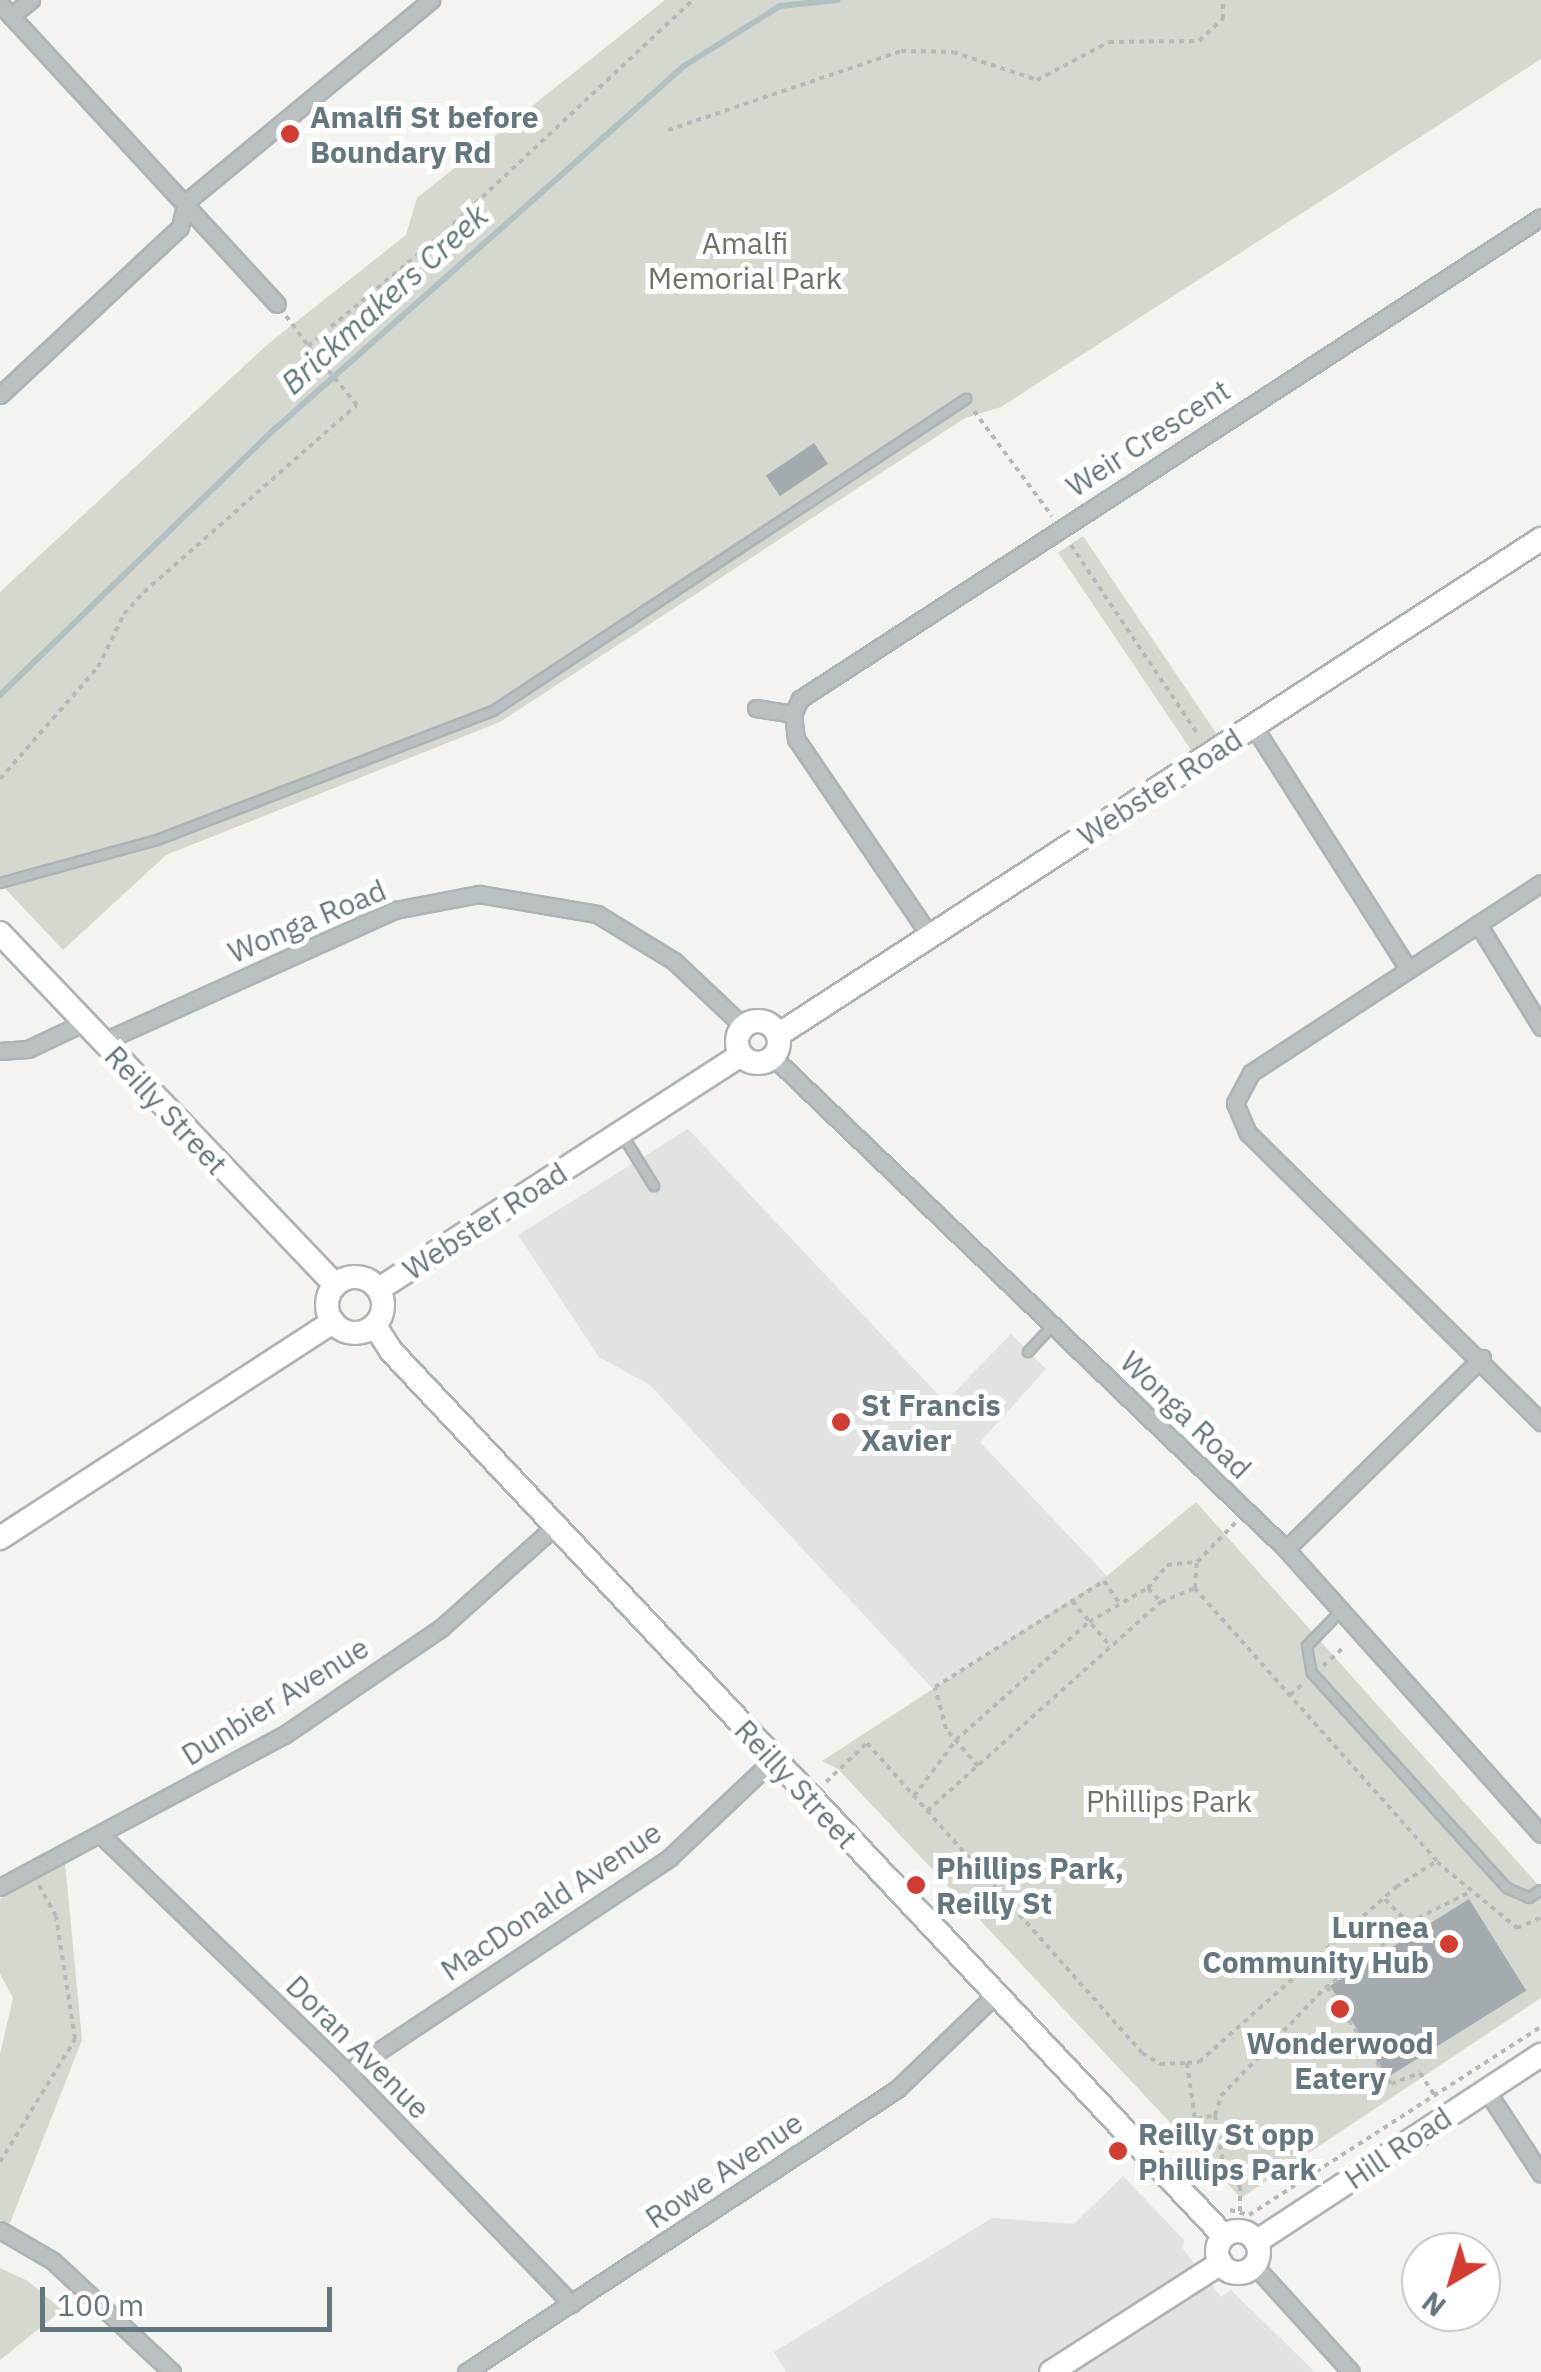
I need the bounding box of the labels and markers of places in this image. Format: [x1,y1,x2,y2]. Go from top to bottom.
place label: Amalfi St before Boundary Rd [310,99,539,170]
marker: Amalfi St before Boundary Rd [279,123,301,145]
place label: St Francis Xavier [861,1387,1001,1458]
marker: St Francis Xavier [830,1411,852,1433]
place label: Phillips Park, Reilly St [936,1850,1124,1920]
marker: Phillips Park, Reilly St [905,1874,927,1896]
place label: Lurnea Community Hub [1202,1909,1429,1980]
marker: Lurnea Community Hub [1438,1933,1460,1955]
marker: Wonderwood Eatery [1329,1998,1351,2020]
place label: Wonderwood Eatery [1246,2025,1434,2096]
place label: Reilly St opp Phillips Park [1138,2116,1317,2186]
marker: Reilly St opp Phillips Park [1107,2140,1129,2162]

